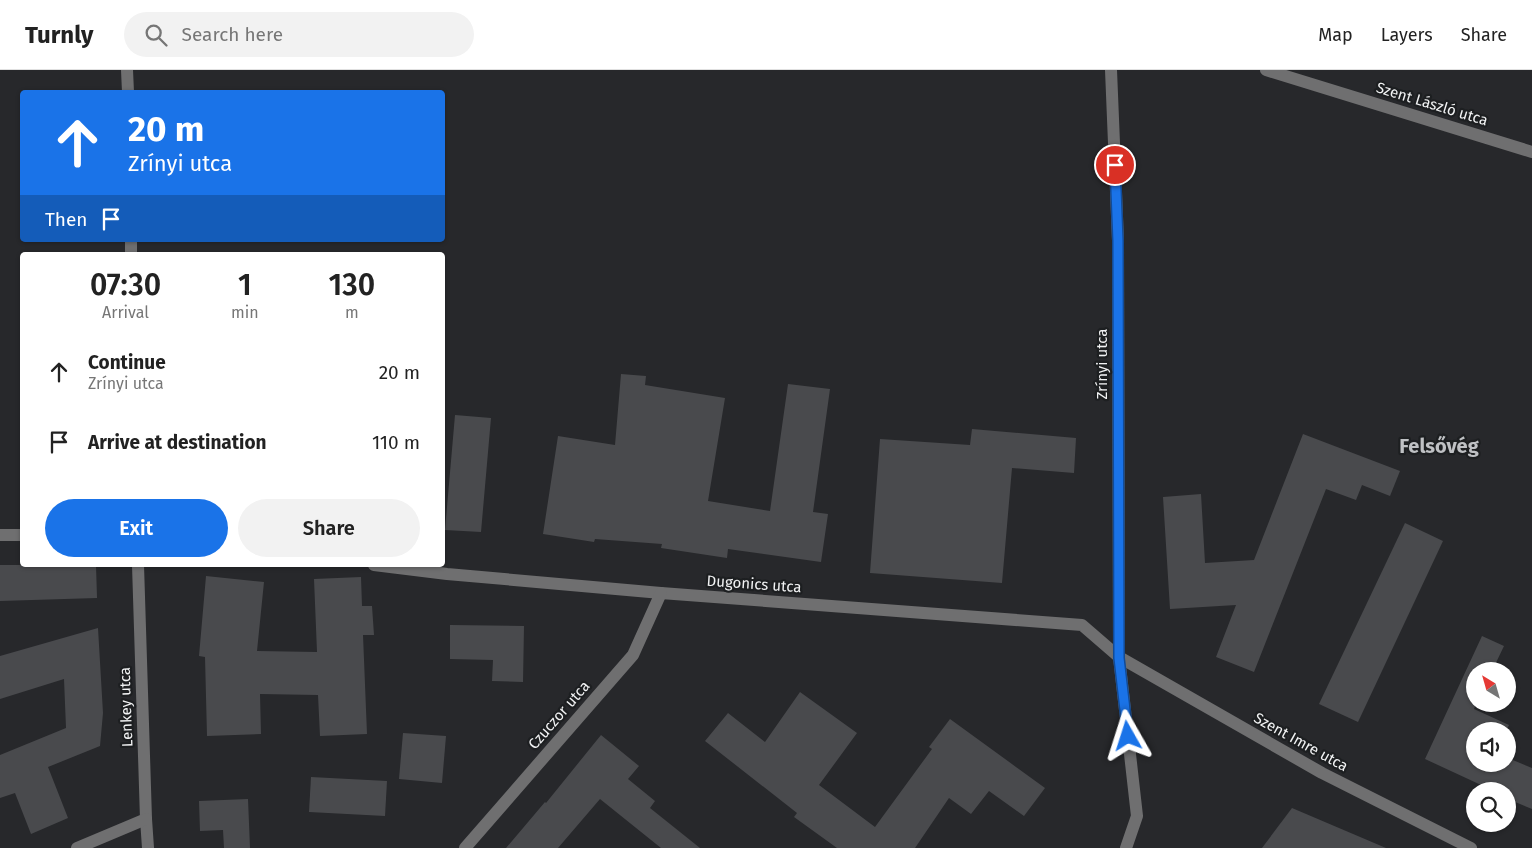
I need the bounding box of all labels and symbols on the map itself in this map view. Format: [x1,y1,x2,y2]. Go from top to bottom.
street label: Szent László utca [1374,78,1490,130]
pin [1094,144,1136,186]
street label: Zrínyi utca [1093,329,1111,400]
district label: Felsővég [1399,434,1480,458]
street label: Dugonics utca [706,572,802,596]
north arrow [1466,662,1516,712]
street label: Lenkey utca [116,667,136,747]
street label: Czuczor utca [524,677,594,753]
position arrow [1101,709,1153,761]
street label: Szent Imre utca [1251,709,1351,775]

